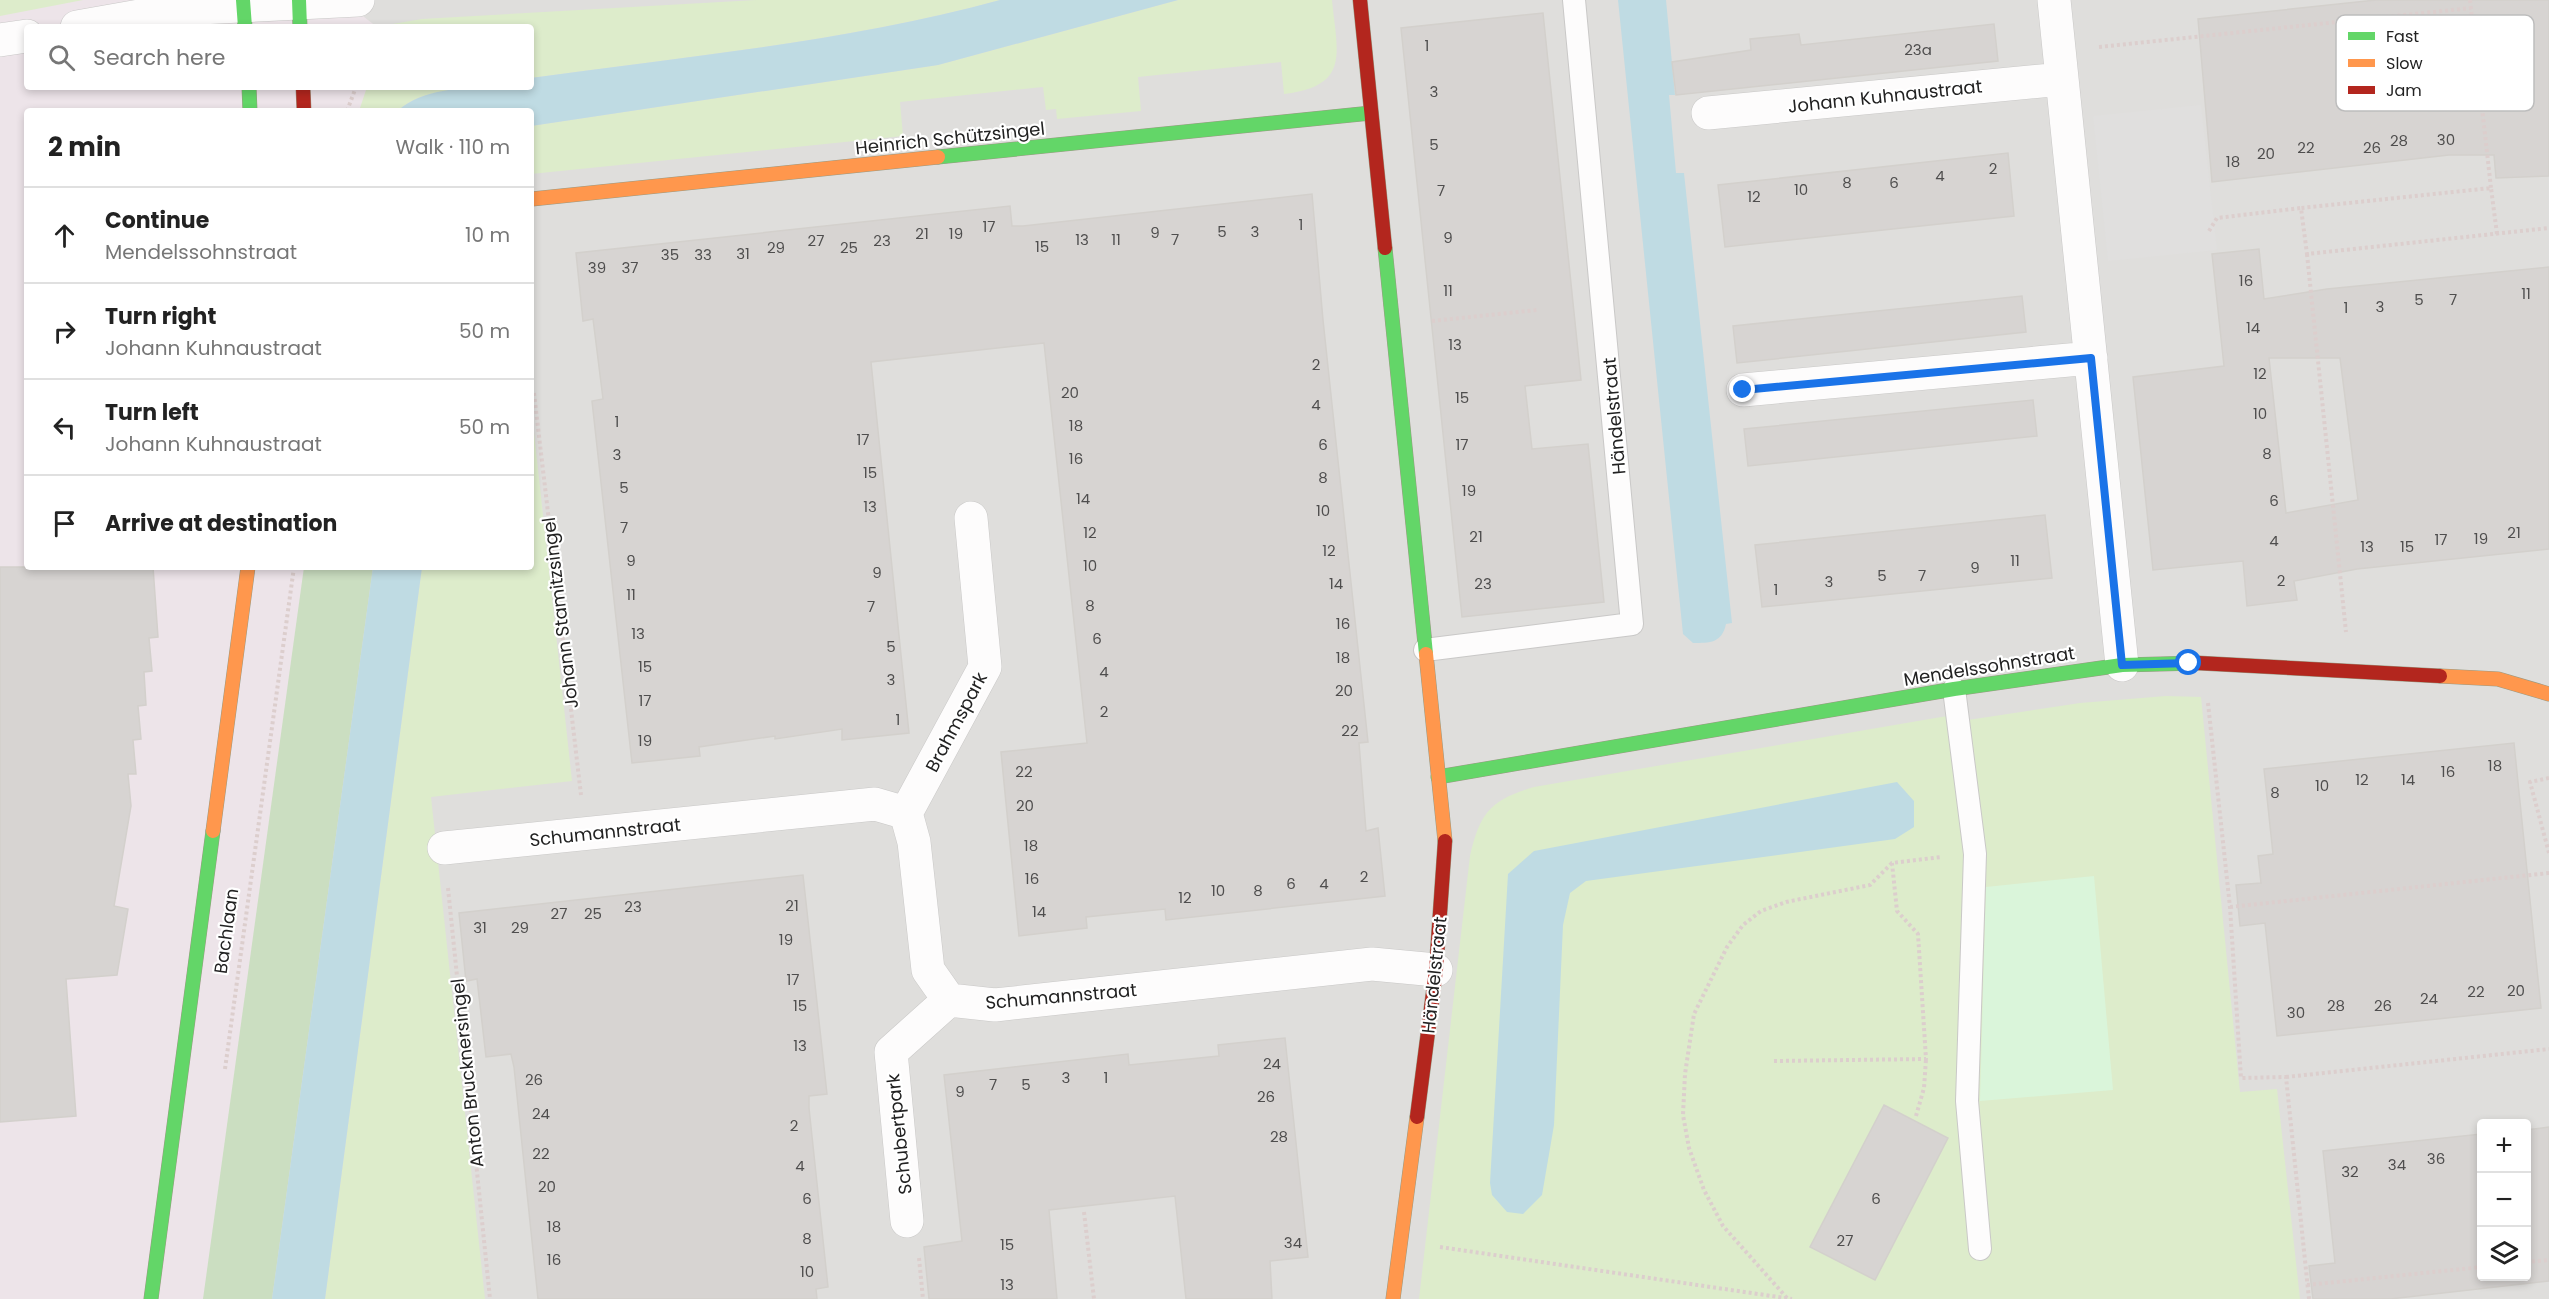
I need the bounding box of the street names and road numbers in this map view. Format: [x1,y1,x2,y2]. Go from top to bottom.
street label: Johann Kuhnaustraat [1787,73,1983,119]
street label: Heinrich Schützsingel [854,116,1046,160]
street label: Händelstraat [1596,356,1632,476]
street label: Johann Stamitzsingel [536,516,584,710]
street label: Mendelssohnstraat [1902,640,2076,692]
street label: Brahmspark [919,667,993,776]
street label: Schumannstraat [528,812,682,852]
street label: Bachlaan [208,887,244,975]
street label: Händelstraat [1415,915,1453,1035]
street label: Anton Brucknersingel [445,977,489,1169]
street label: Schumannstraat [984,977,1138,1015]
street label: Schubertpark [880,1072,918,1196]

